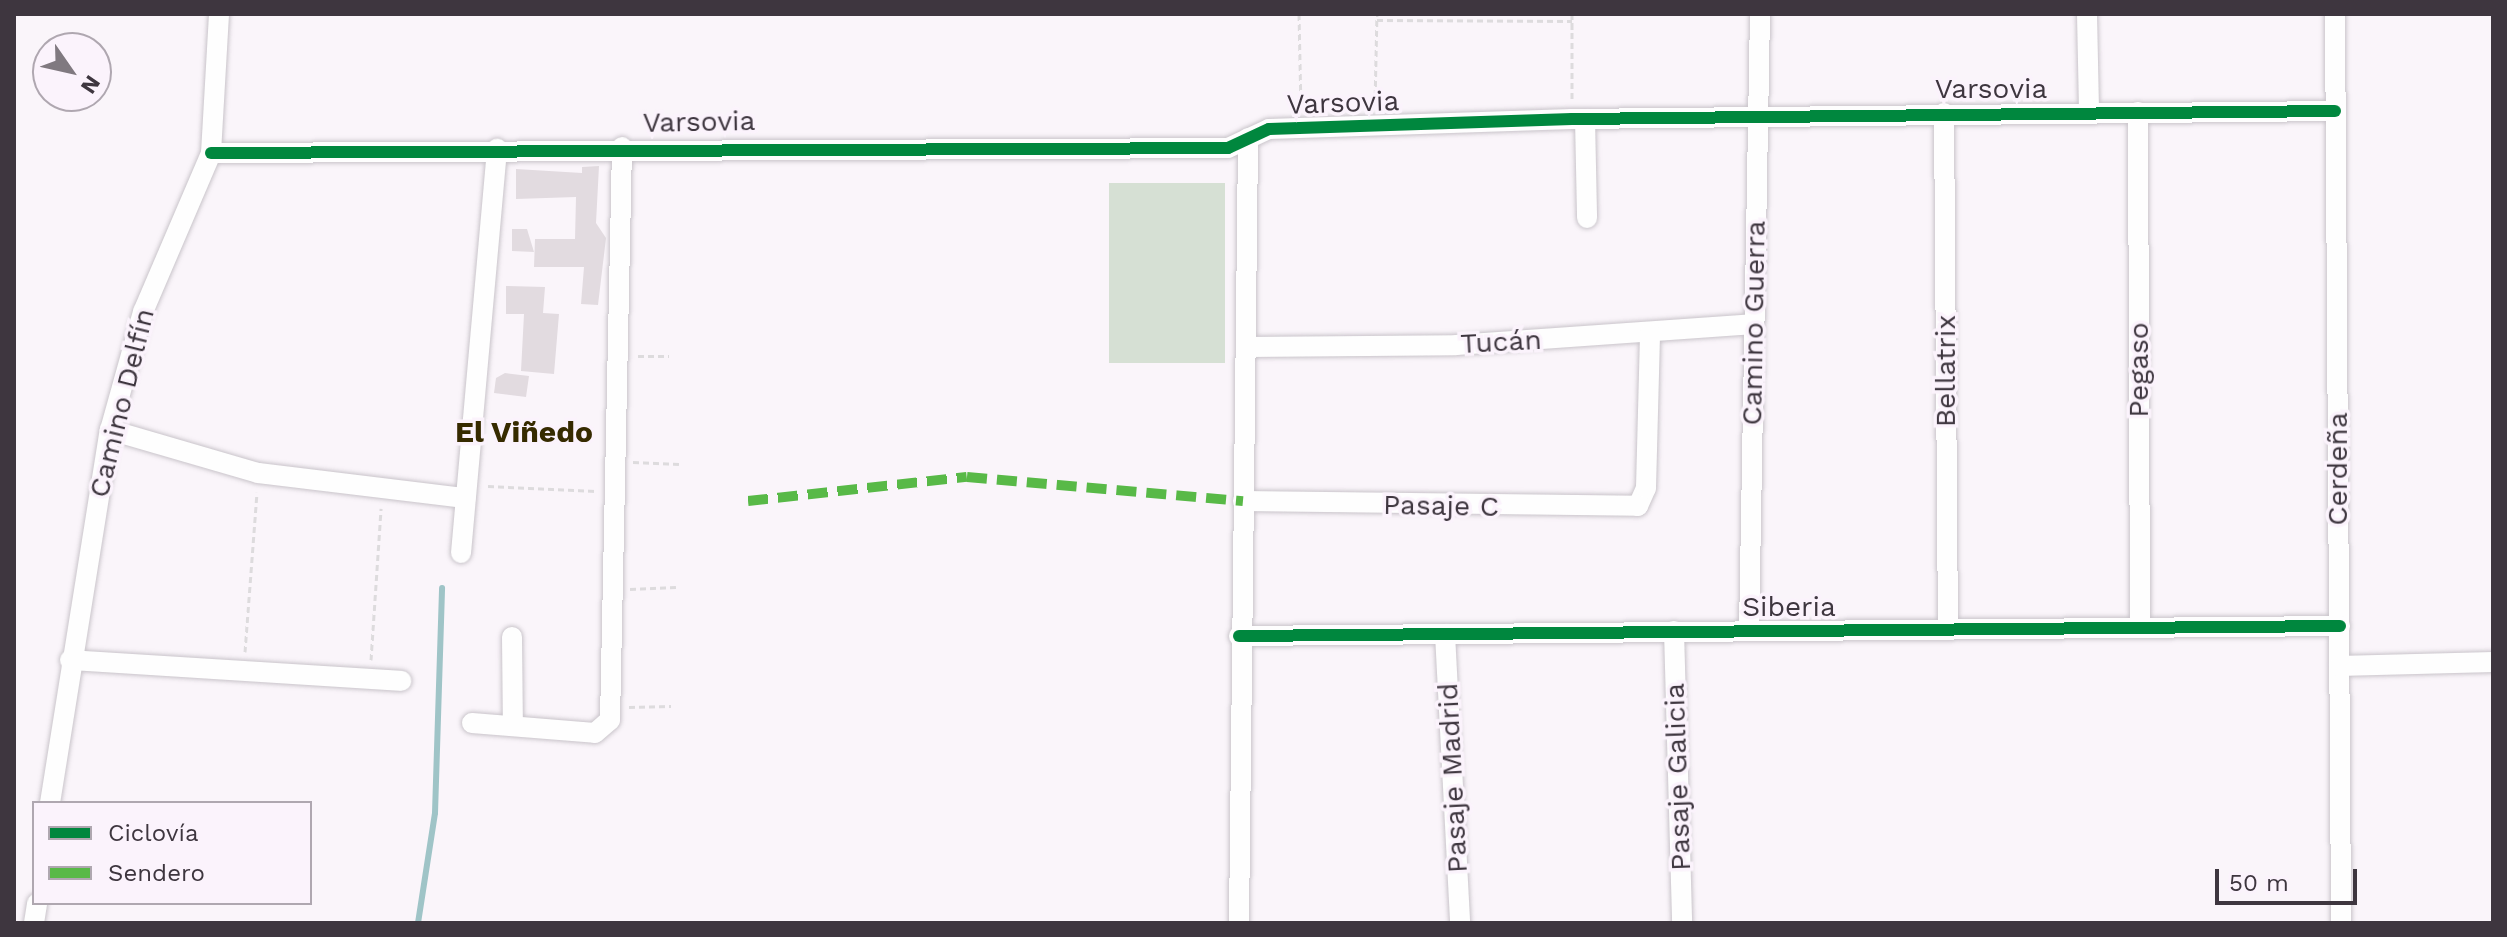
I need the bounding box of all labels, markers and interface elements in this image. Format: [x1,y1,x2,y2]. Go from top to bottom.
north arrow [32,32,112,112]
text: N [76,71,106,98]
street label: Varsovia [1935,72,2047,106]
street label: Varsovia [1286,84,1400,122]
street label: Varsovia [642,104,756,140]
street label: Camino Guerra [1735,220,1773,426]
street label: Camino Delfín [82,305,162,501]
street label: Bellatrix [1929,315,1963,427]
street label: Pegaso [2122,322,2156,418]
street label: Tucán [1460,323,1542,361]
street label: Cerdeña [2321,412,2355,526]
district label: El Viñedo [454,414,594,450]
street label: Pasaje C [1383,488,1499,524]
street label: Siberia [1742,590,1836,624]
street label: Pasaje Madrid [1431,682,1475,874]
street label: Pasaje Galicia [1658,683,1698,871]
legend [32,801,312,905]
text: Ciclovía [108,819,198,847]
scale bar [2219,853,2361,903]
text: Sendero [108,859,205,887]
text: 50 m [2229,869,2289,897]

